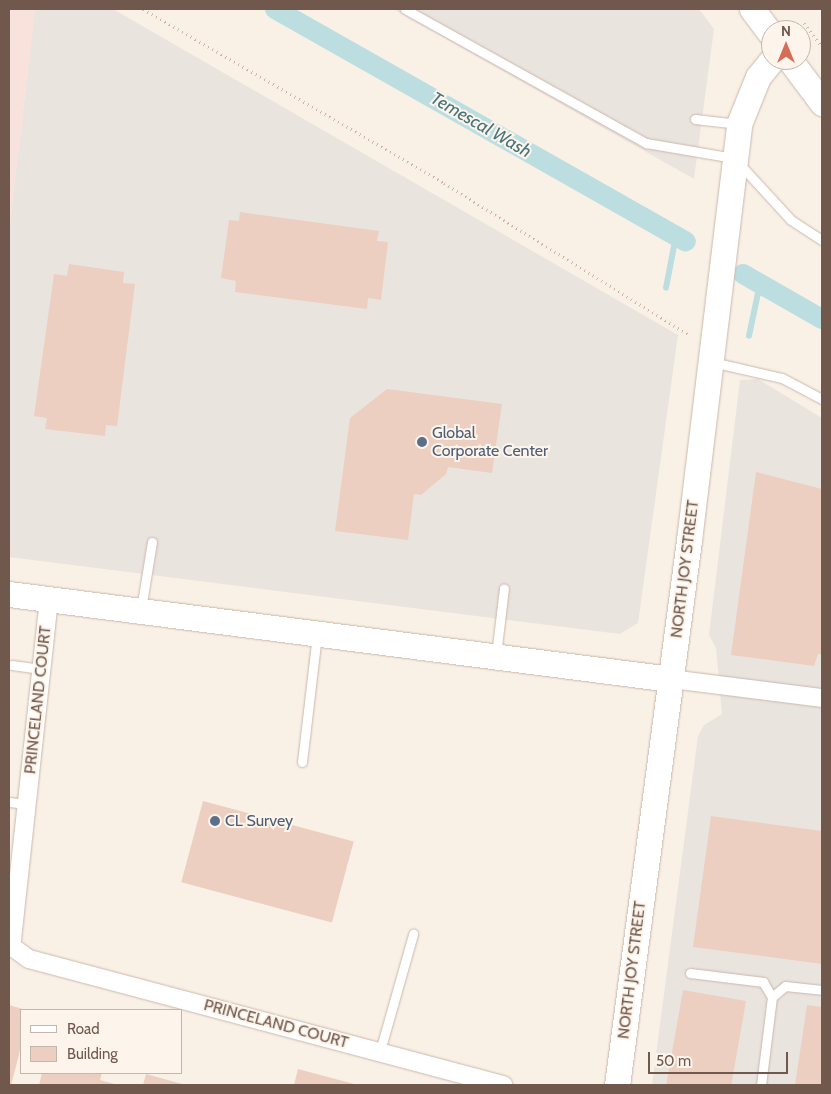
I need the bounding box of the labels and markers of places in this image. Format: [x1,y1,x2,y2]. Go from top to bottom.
place label: Global Corporate Center [432,423,548,461]
marker: Global Corporate Center [416,436,428,448]
place label: CL Survey [225,811,293,831]
marker: CL Survey [209,815,221,827]

